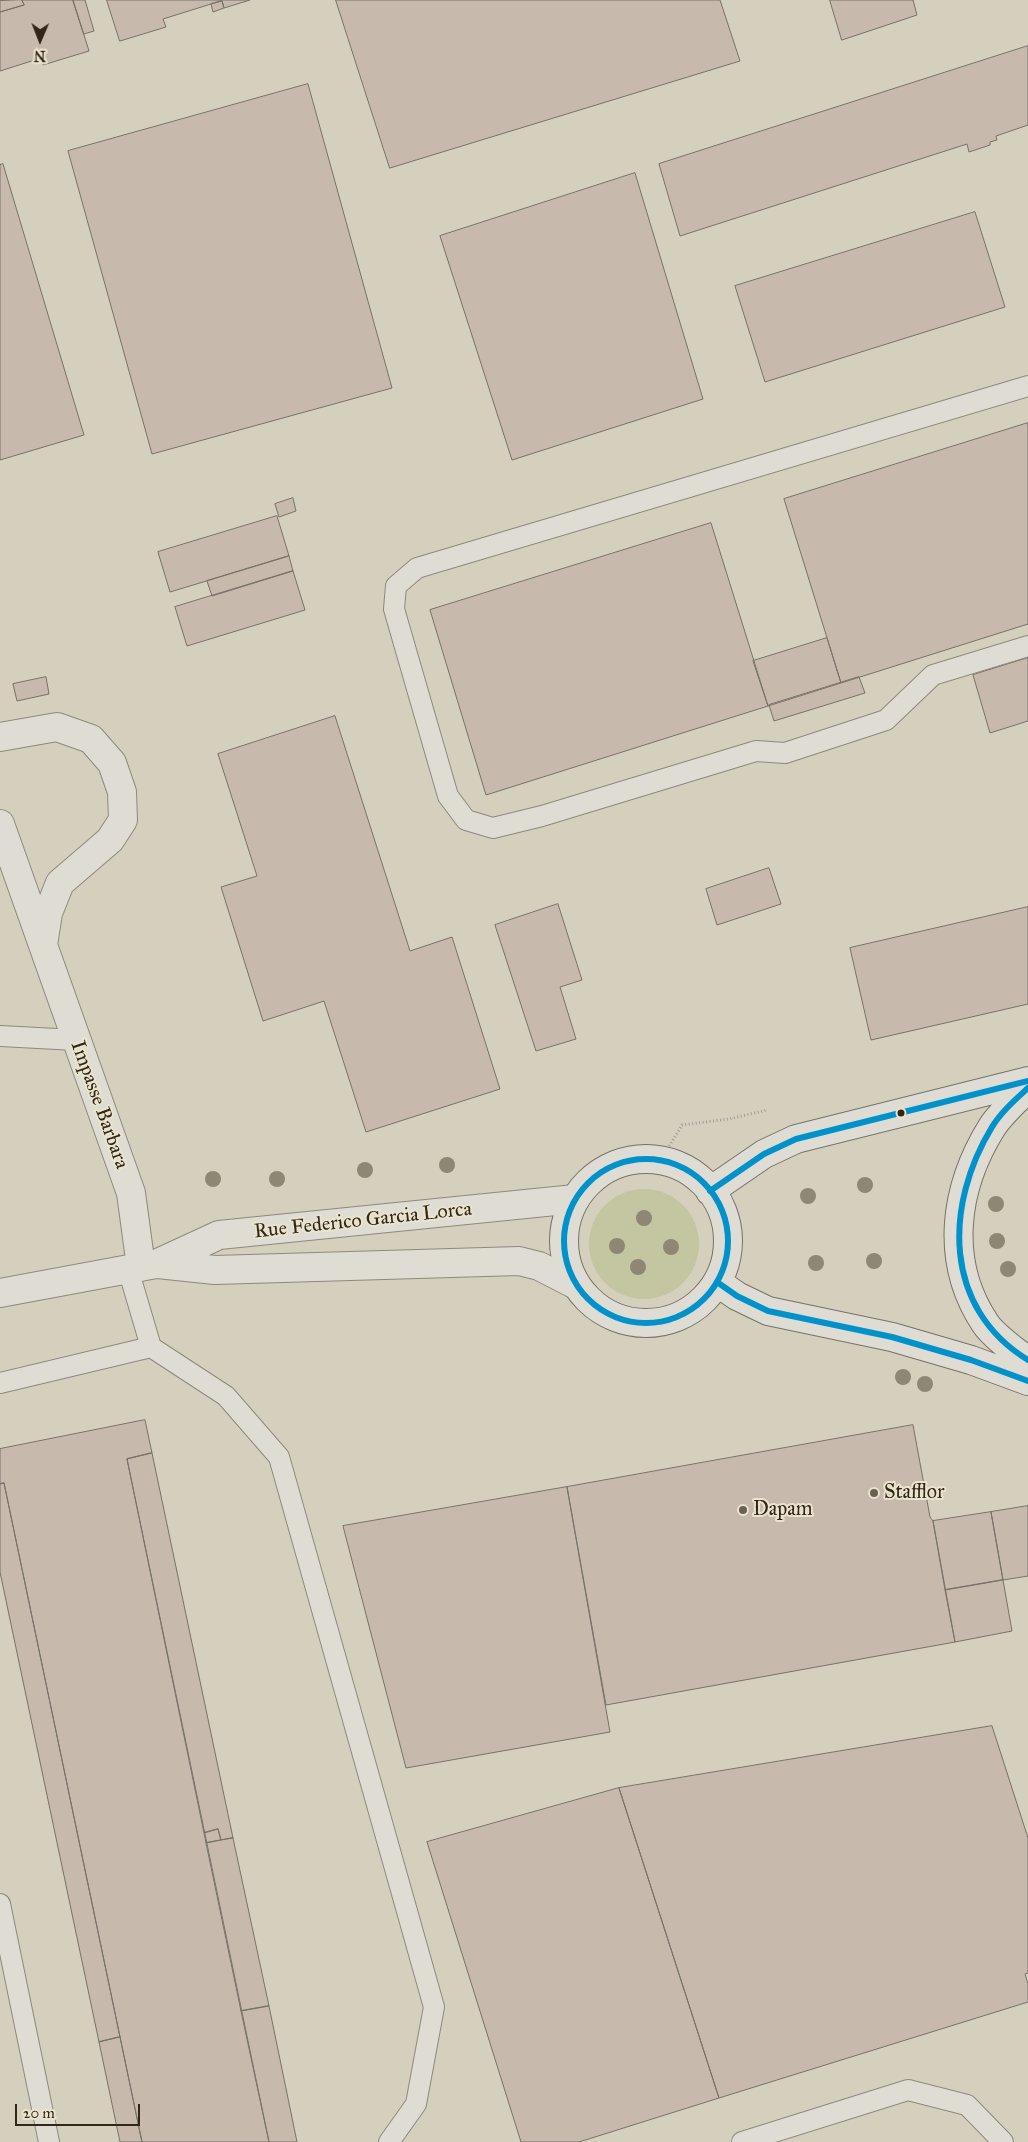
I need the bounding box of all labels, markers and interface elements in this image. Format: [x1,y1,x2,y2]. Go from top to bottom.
north arrow [15,15,65,65]
text: N [34,47,46,64]
street label: Impasse Barbara [65,1038,133,1172]
unlabelled marker [896,1108,906,1118]
street label: Rue Federico Garcia Lorca [253,1198,473,1244]
place label: Stafflor [884,1481,944,1505]
marker: Stafflor [868,1487,880,1499]
place label: Dapam [753,1498,812,1522]
marker: Dapam [737,1504,749,1516]
scale bar [18,2094,142,2126]
text: 20 m [23,2104,55,2122]

